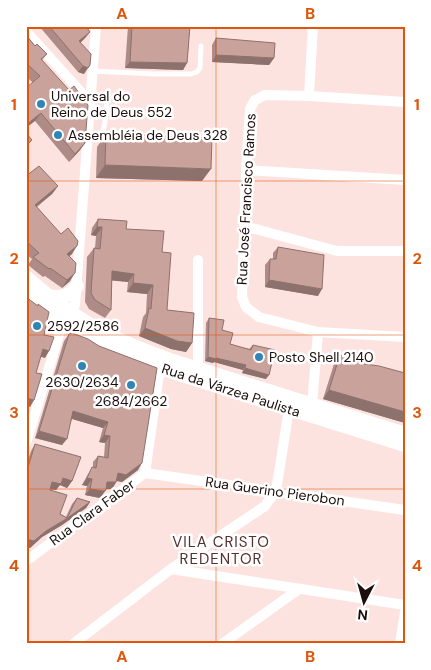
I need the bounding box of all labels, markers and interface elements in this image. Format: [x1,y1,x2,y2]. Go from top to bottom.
text: A [116,3,128,24]
text: B [305,3,315,24]
place label: Universal do Reino de Deus 552 [51,87,172,121]
text: 1 [11,94,17,115]
text: 1 [414,94,420,115]
marker: Universal do Reino de Deus 552 [35,98,47,110]
street label: Rua José Francisco Ramos [233,113,259,285]
place label: Assembléia de Deus 328 [68,126,228,144]
marker: Assembléia de Deus 328 [52,129,64,141]
text: 2 [9,248,19,269]
text: 2 [412,248,422,269]
place label: 2592/2586 [47,317,119,335]
marker: 2592/2586 [31,320,43,332]
place label: Posto Shell 2140 [269,348,374,366]
marker: Posto Shell 2140 [253,351,265,363]
street label: Rua da Várzea Paulista [159,359,303,421]
marker: 2630/2634 [76,360,88,372]
place label: 2630/2634 [45,373,119,391]
marker: 2684/2662 [125,379,137,391]
place label: 2684/2662 [95,392,167,410]
text: 3 [9,402,19,423]
text: 3 [412,402,422,423]
street label: Rua Guerino Pierobon [204,472,346,510]
street label: Rua Clara Faber [46,475,138,549]
district label: VILA CRISTO REDENTOR [172,532,270,569]
text: 4 [9,555,19,576]
text: 4 [412,555,422,576]
north arrow [338,578,388,628]
text: N [357,605,369,624]
text: A [116,646,128,667]
text: B [305,646,315,667]

